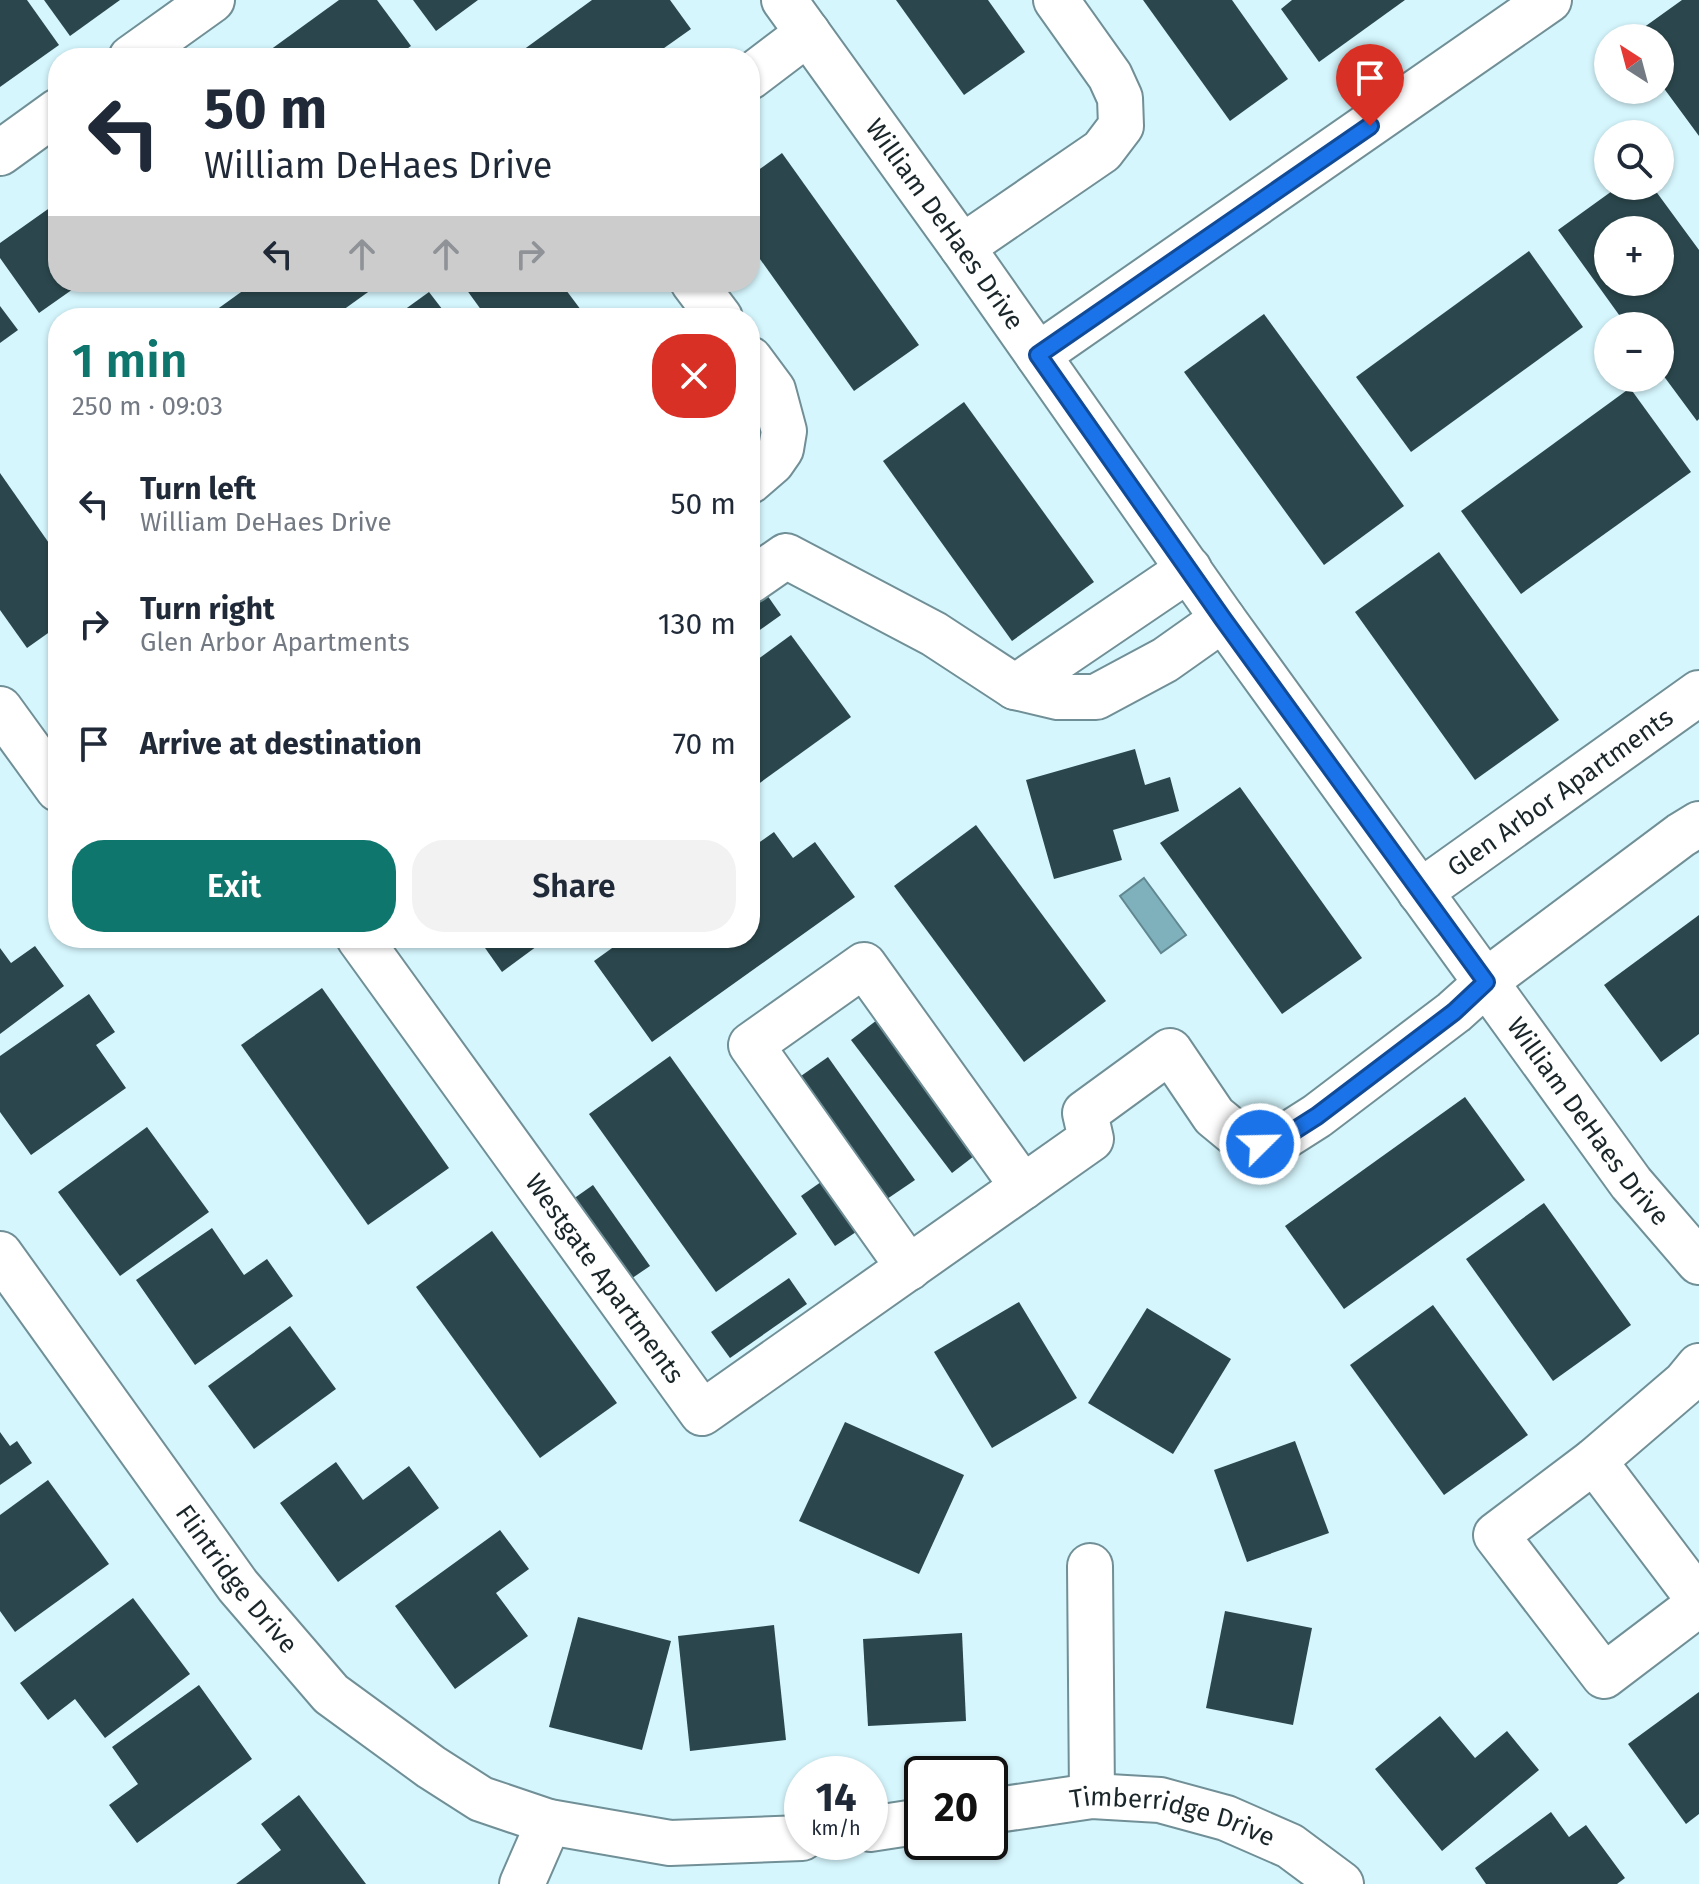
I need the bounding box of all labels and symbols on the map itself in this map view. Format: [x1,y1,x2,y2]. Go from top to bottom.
north arrow [1594,24,1674,104]
pin [1336,44,1404,126]
street label: William DeHaes Drive [859,113,1031,336]
street label: Glen Arbor Apartments [1441,701,1679,883]
street label: William DeHaes Drive [1501,1011,1676,1232]
position arrow [1218,1102,1302,1186]
street label: Westgate Apartments [519,1168,691,1389]
street label: Flintridge Drive [169,1498,304,1659]
speed limit sign: 20 [904,1756,1008,1860]
street label: Timberridge Drive [1067,1780,1280,1853]

